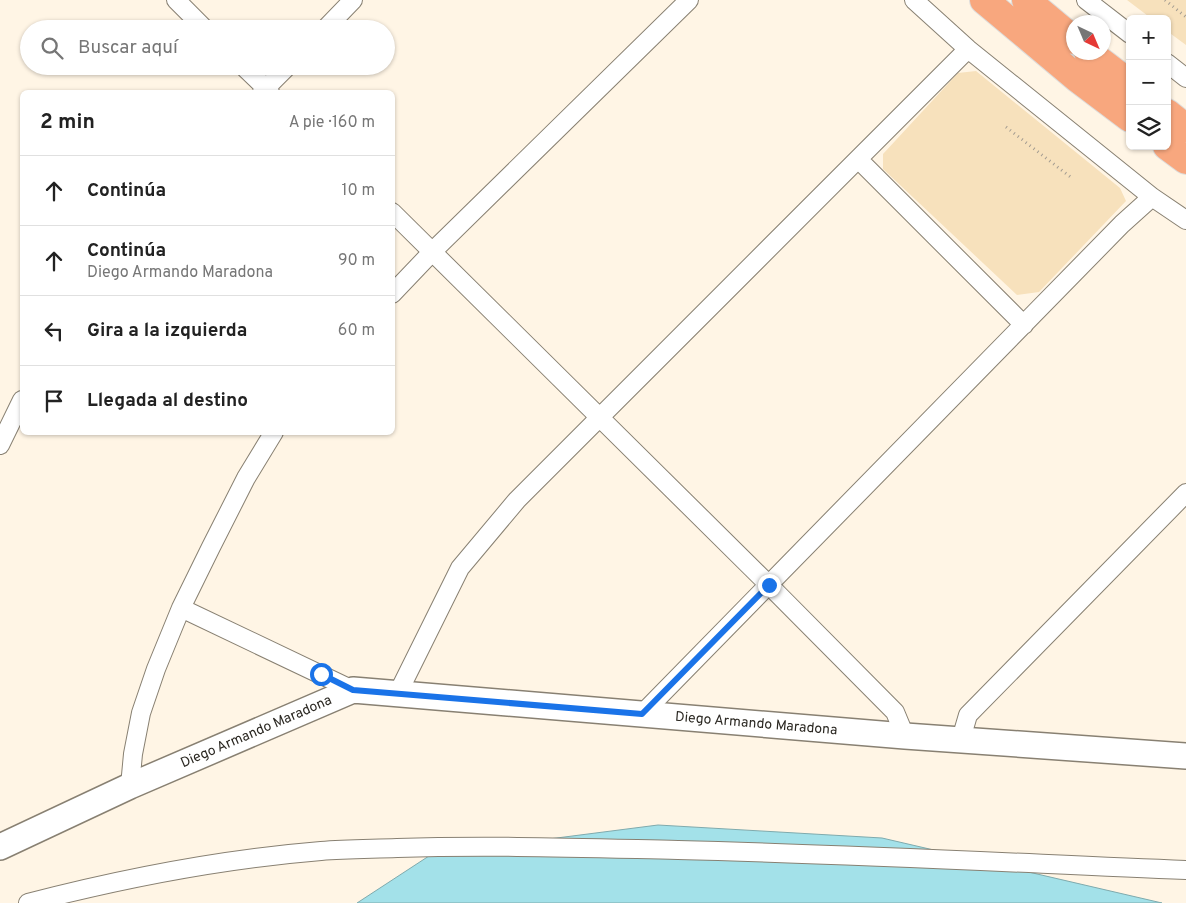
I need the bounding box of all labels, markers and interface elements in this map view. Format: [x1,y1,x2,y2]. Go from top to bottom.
north arrow [1066,15,1111,60]
map controls [1126,15,1171,150]
button: + [1126,15,1171,60]
search box [20,20,395,75]
icon: search [38,34,66,62]
text: Buscar aquí [78,36,178,60]
button: − [1126,60,1171,105]
button: layers [1126,105,1171,150]
text: 2 min [40,109,95,136]
text: A pie · 160 m [289,113,375,133]
icon: ahead [40,177,68,205]
text: Continúa [87,179,166,203]
text: 10 m [341,181,375,201]
text: Continúa [87,239,166,263]
icon: ahead [40,247,68,275]
text: 90 m [338,251,375,271]
text: Diego Armando Maradona [87,263,273,283]
icon: left [40,317,68,345]
text: Gira a la izquierda [87,319,247,343]
text: 60 m [338,321,375,341]
icon: arrive [40,387,68,415]
text: Llegada al destino [87,389,248,413]
route end [758,574,781,597]
route start [310,663,333,686]
street label: Diego Armando Maradona [178,692,334,772]
street label: Diego Armando Maradona [674,708,838,739]

